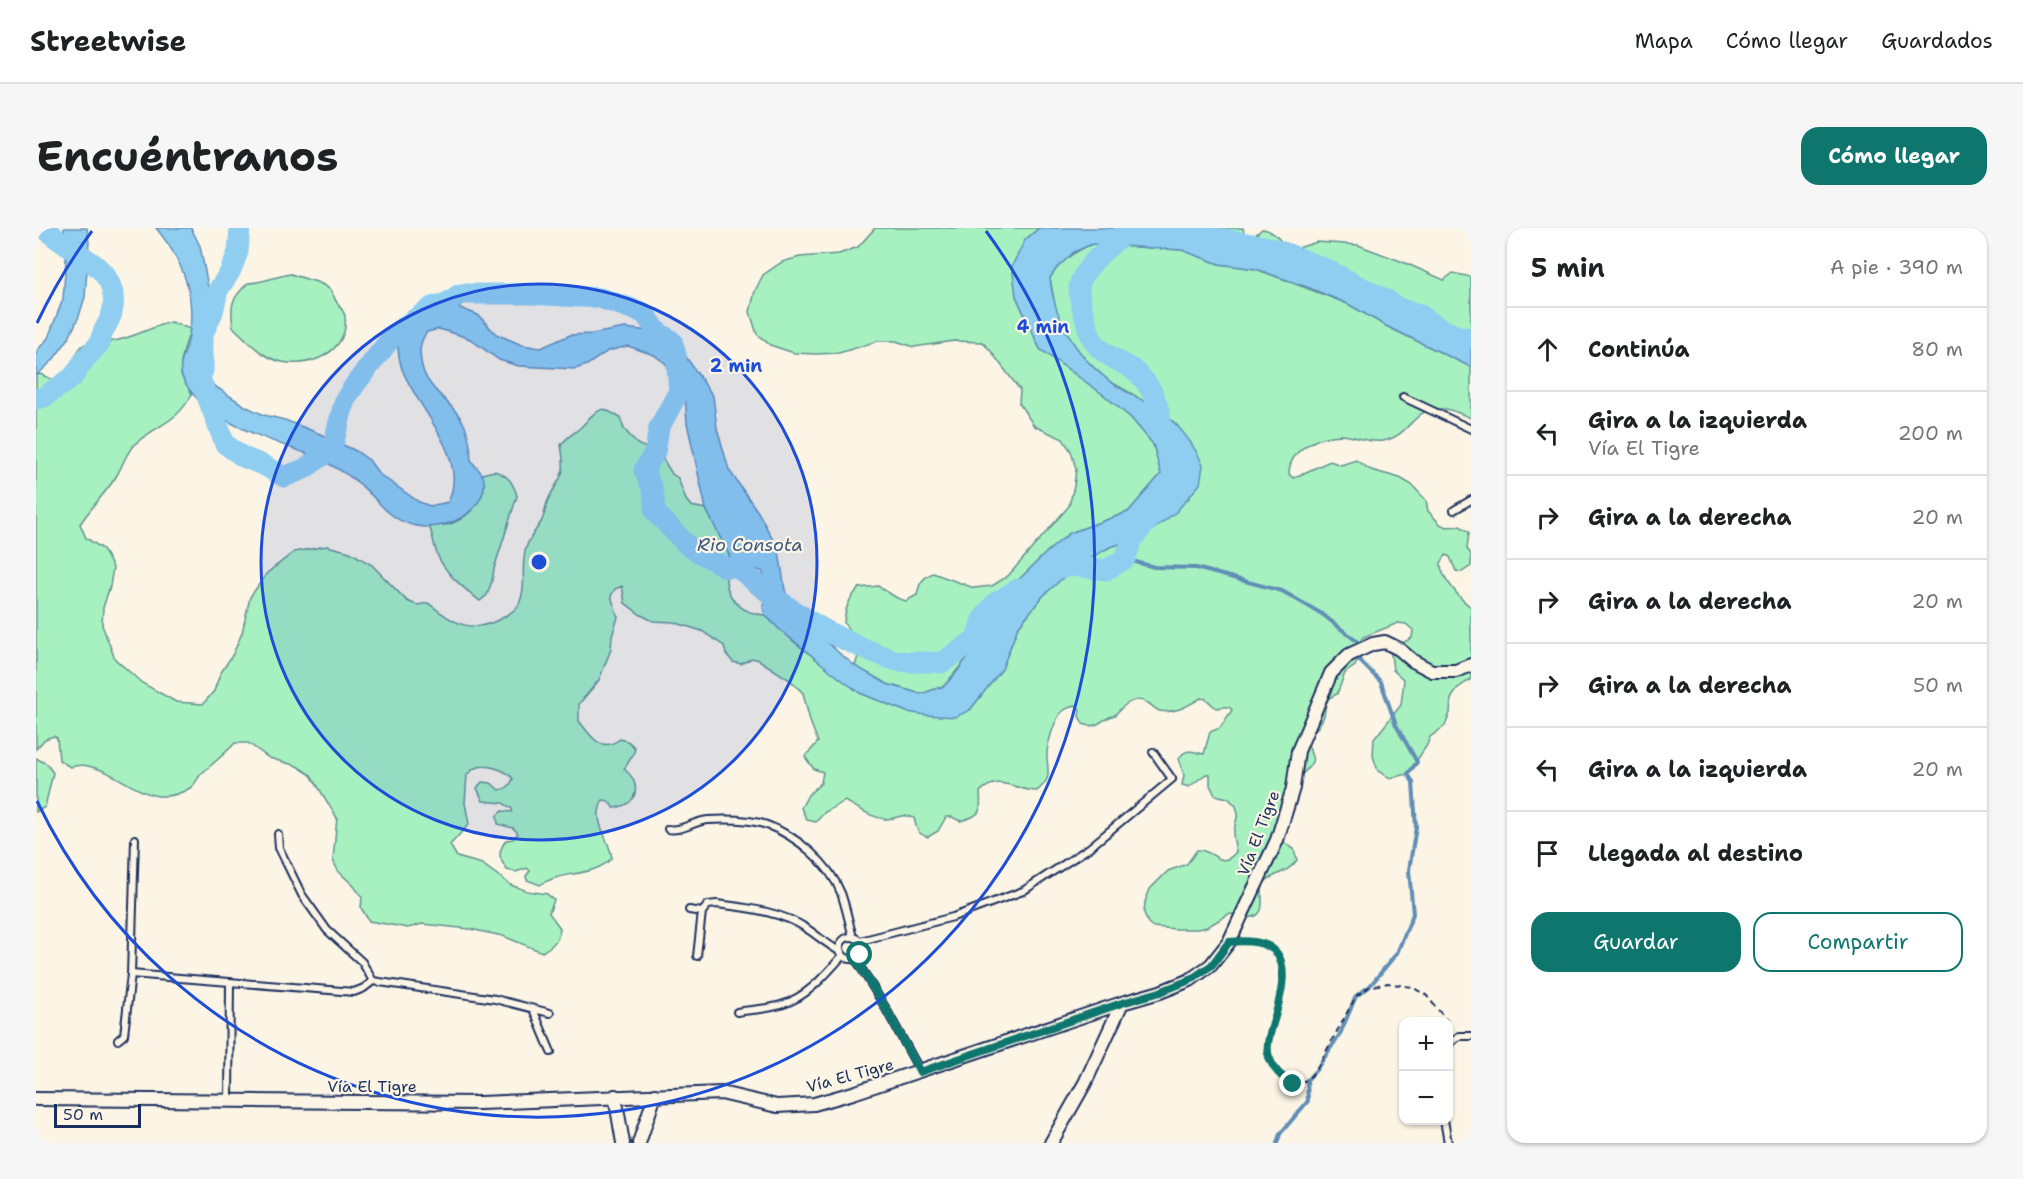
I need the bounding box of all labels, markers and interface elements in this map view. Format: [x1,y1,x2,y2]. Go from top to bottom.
text: Streetwise [30,22,186,60]
text: Mapa [1635,27,1693,55]
text: Cómo llegar [1726,27,1848,55]
text: Guardados [1881,27,1993,55]
button: Cómo llegar [1801,127,1987,185]
text: Encuéntranos [36,128,338,184]
text: 5 min [1531,250,1605,285]
text: A pie · 390 m [1830,254,1963,280]
text: 4 min [1017,315,1069,339]
icon: ahead [1531,333,1564,366]
text: Continúa [1588,335,1690,364]
text: 80 m [1911,336,1963,362]
text: 2 min [710,354,762,378]
text: Gira a la izquierda [1588,406,1807,435]
icon: left [1531,417,1564,450]
text: 200 m [1898,420,1963,446]
text: Vía El Tigre [1588,435,1700,461]
icon: right [1531,501,1564,534]
text: Gira a la derecha [1588,503,1792,532]
text: 20 m [1912,504,1963,530]
water label: Rio Consota [697,533,803,557]
centre of rings [529,552,549,572]
icon: right [1531,585,1564,618]
text: Gira a la derecha [1588,587,1792,616]
text: 20 m [1912,588,1963,614]
icon: right [1531,669,1564,702]
text: Gira a la derecha [1588,671,1792,700]
text: 50 m [1913,672,1963,698]
icon: left [1531,753,1564,786]
text: Gira a la izquierda [1588,755,1807,784]
text: 20 m [1912,756,1963,782]
street label: Vía El Tigre [1233,788,1284,879]
icon: arrive [1531,837,1564,870]
text: Llegada al destino [1588,839,1803,868]
button: Guardar [1531,912,1741,972]
button: Compartir [1753,912,1963,972]
route start [846,941,872,967]
map controls [1399,1017,1453,1125]
button: + [1399,1017,1453,1071]
street label: Vía El Tigre [804,1054,896,1097]
route end [1279,1070,1305,1096]
button: − [1399,1071,1453,1125]
street label: Vía El Tigre [327,1076,417,1097]
scale bar [54,1101,141,1128]
text: 50 m [63,1104,103,1125]

